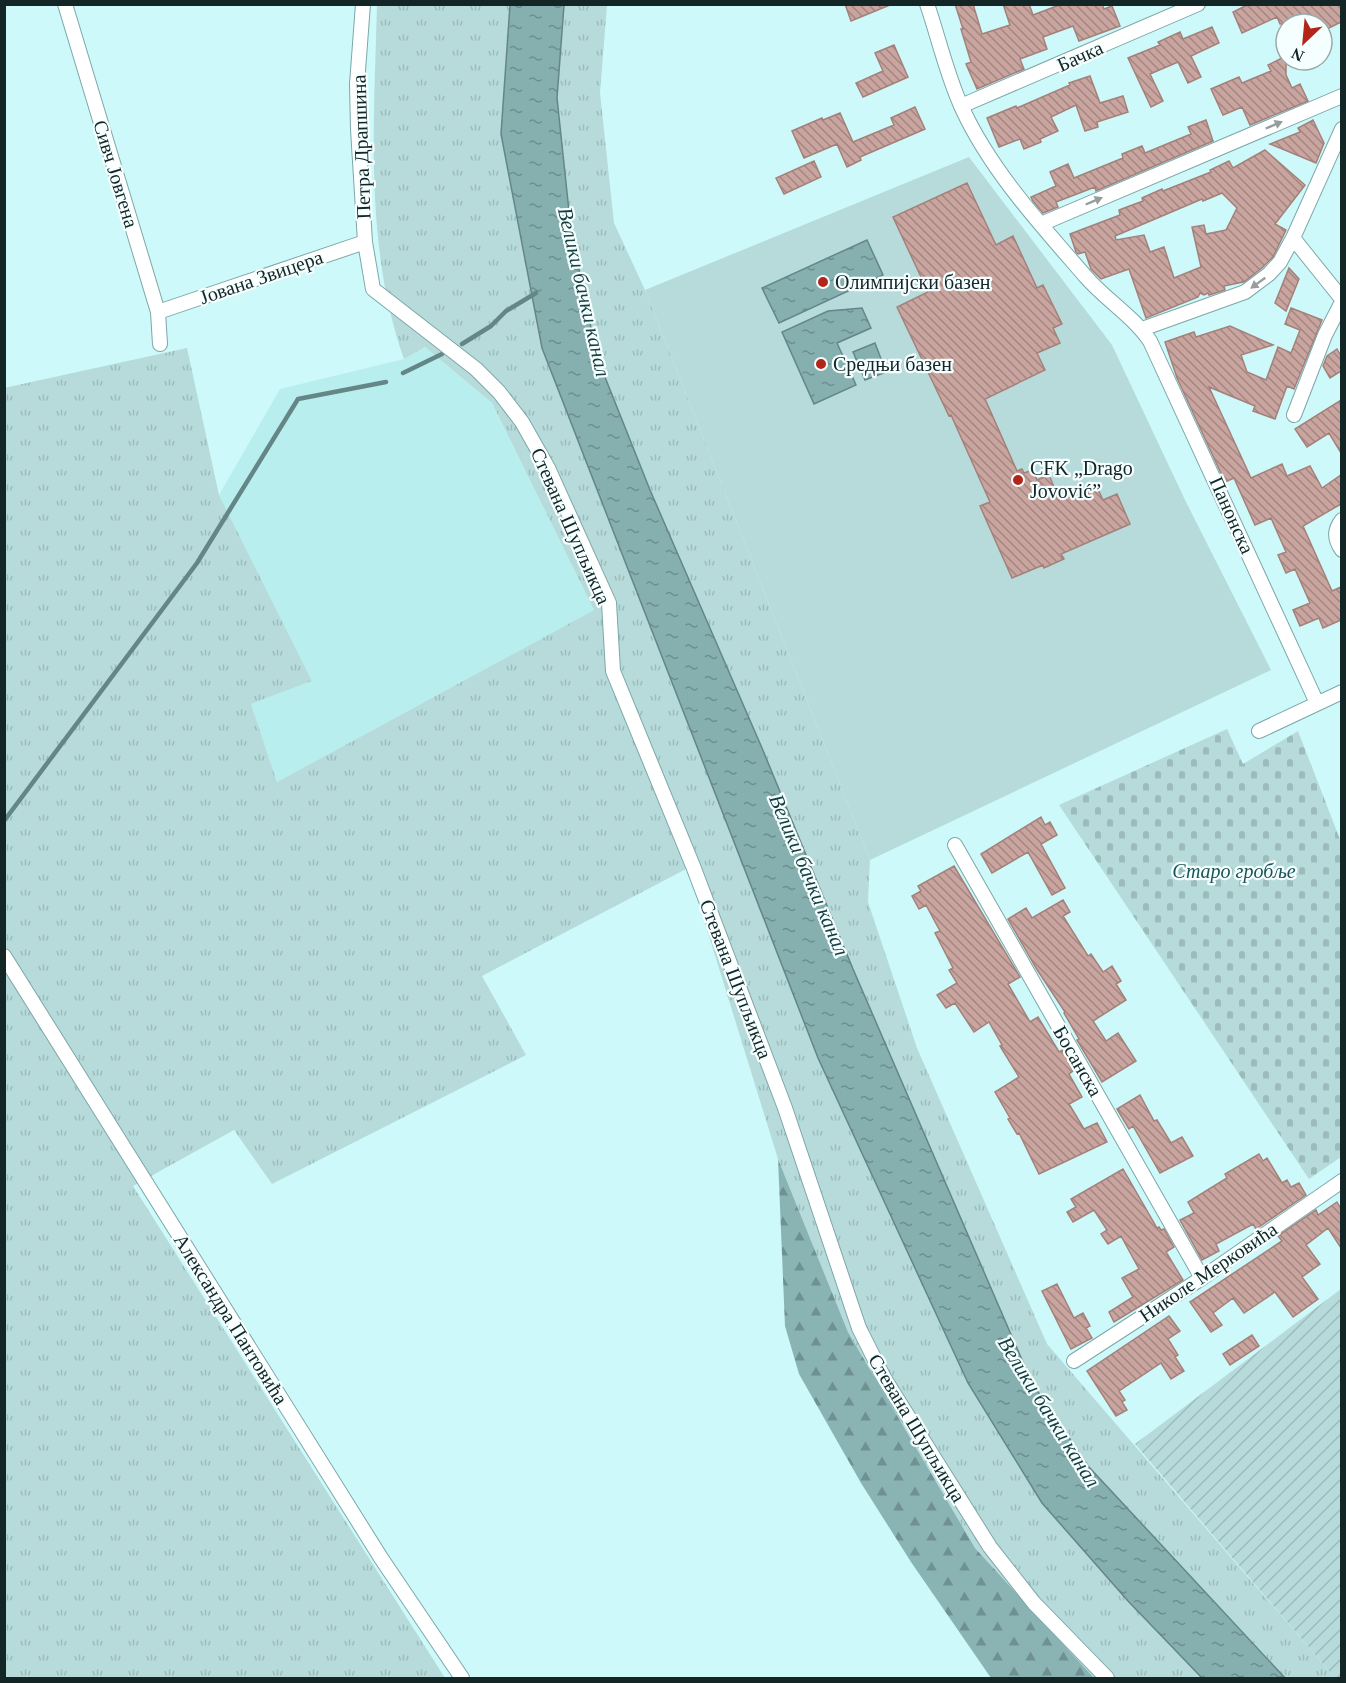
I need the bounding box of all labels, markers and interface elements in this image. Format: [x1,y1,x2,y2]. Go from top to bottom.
north arrow [1274,12,1334,72]
street label: Бачка [1054,36,1106,76]
text: N [1288,45,1307,65]
street label: Петра Драпшина [347,74,376,220]
street label: Сивч Јовгена [89,118,143,231]
one-way arrow [1265,120,1282,129]
one-way arrow [1086,196,1104,206]
water label: Велики бачки канал [553,205,615,379]
street label: Јована Звицера [196,246,326,309]
place label: Олимпијски базен [835,271,991,294]
marker: Олимпијски базен [816,275,830,289]
one-way arrow [1250,277,1266,289]
place label: Средњи базен [833,353,952,376]
marker: Средњи базен [814,357,828,371]
street label: Стевана Шупљикца [526,444,615,608]
place label: CFK „Drago Jovović” [1030,457,1133,502]
marker: CFK „Drago Jovović” [1011,473,1025,487]
street label: Панонска [1205,473,1259,557]
water label: Велики бачки канал [764,791,854,959]
park label: Старо гробље [1172,860,1296,883]
street label: Стевана Шупљикца [695,896,777,1062]
street label: Босанска [1049,1022,1107,1100]
street label: Николе Мерковића [1135,1218,1282,1327]
street label: Александра Пантовића [169,1230,293,1409]
water label: Велики бачки канал [993,1332,1105,1492]
street label: Стевана Шупљикца [863,1350,970,1507]

